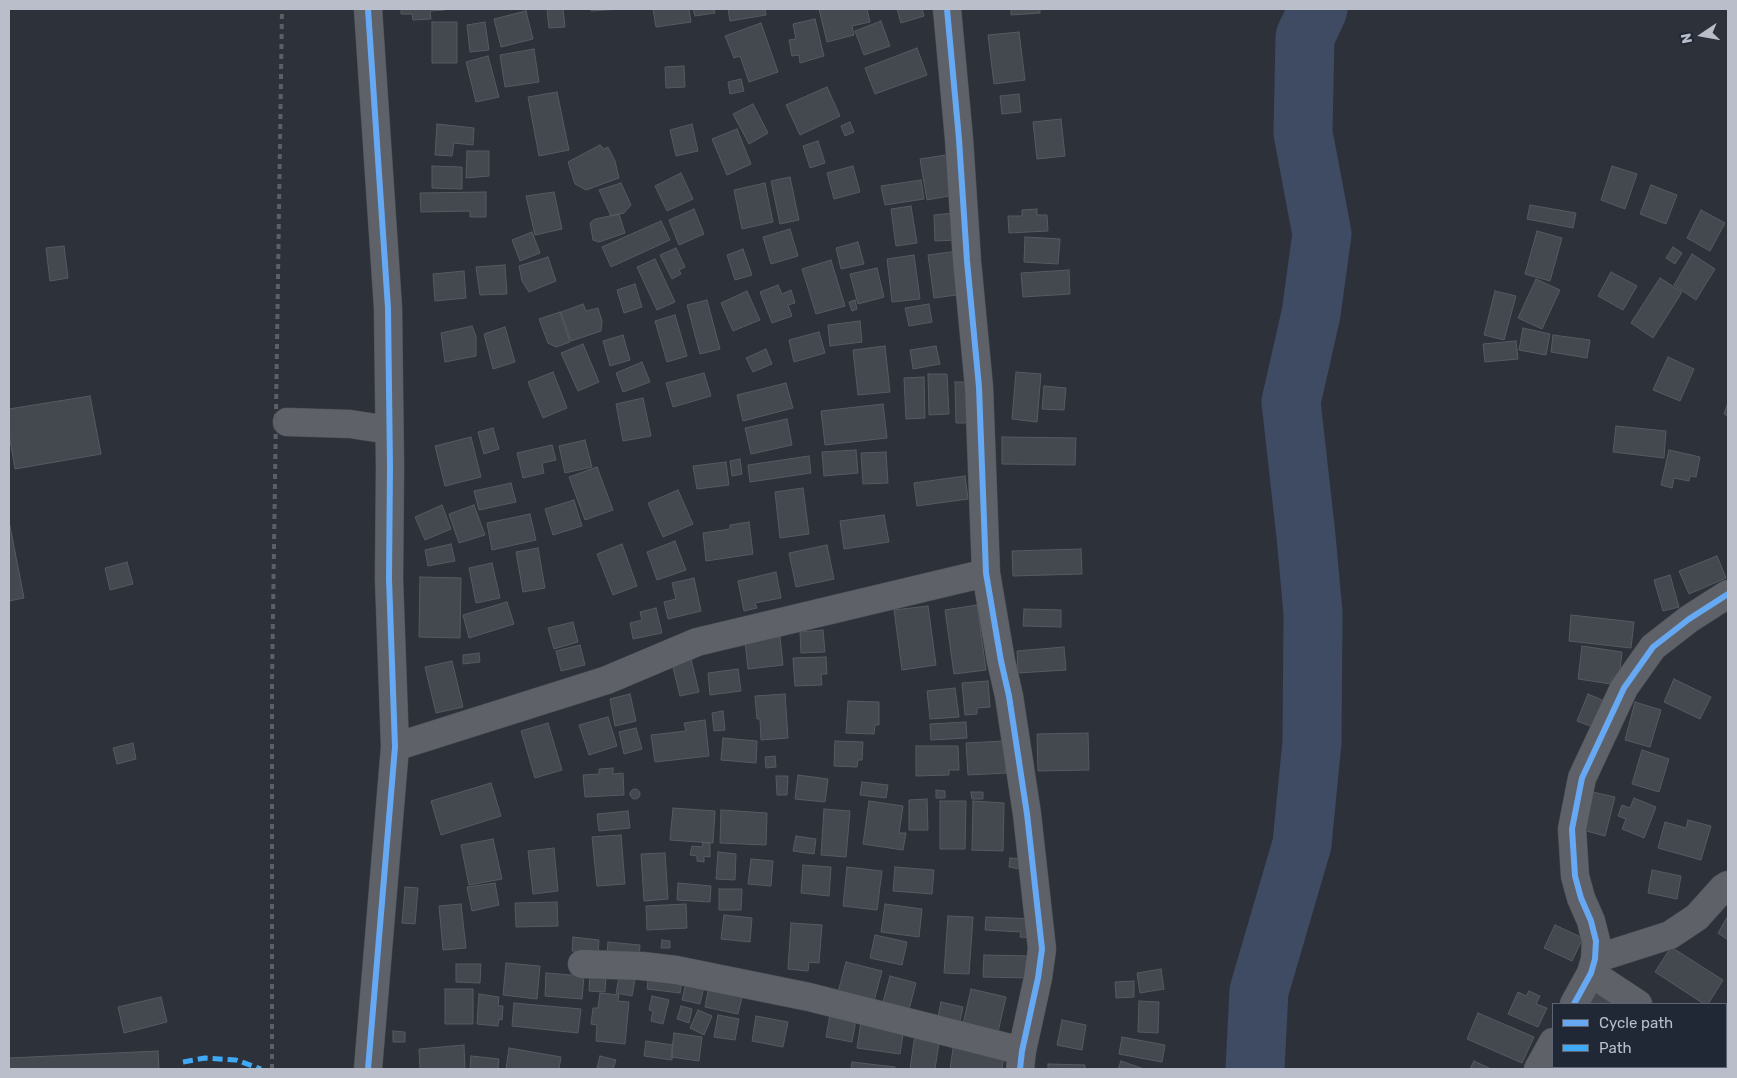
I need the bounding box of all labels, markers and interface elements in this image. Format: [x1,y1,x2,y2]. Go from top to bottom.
north arrow [1677,10,1727,60]
text: N [1677,32,1696,45]
legend [1552,1003,1727,1068]
text: Cycle path [1599,1014,1673,1032]
text: Path [1599,1039,1632,1057]

